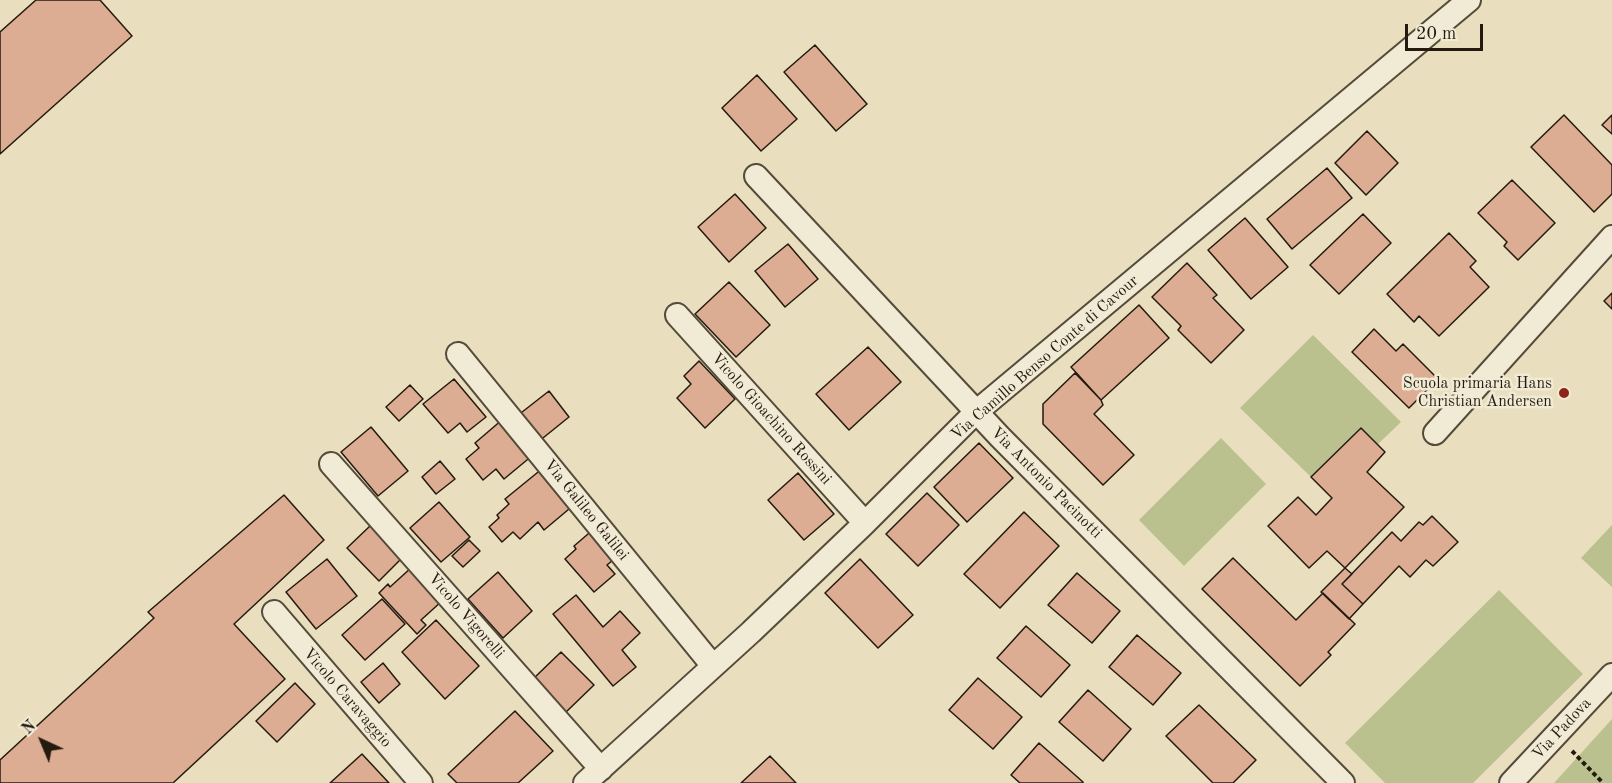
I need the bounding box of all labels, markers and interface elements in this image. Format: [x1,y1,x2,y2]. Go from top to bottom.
scale bar [1408,12,1486,50]
text: 20 m [1416,25,1456,43]
street label: Via Camillo Benso Conte di Cavour [947,271,1143,445]
street label: Vicolo Gioachino Rossini [707,349,835,489]
place label: Scuola primaria Hans Christian Andersen [1403,374,1552,412]
marker: Scuola primaria Hans Christian Andersen [1557,386,1571,400]
street label: Via Antonio Pacinotti [986,423,1106,543]
street label: Via Galileo Galilei [539,456,633,564]
street label: Vicolo Vigorelli [424,569,508,663]
street label: Vicolo Caravaggio [299,644,395,752]
street label: Via Padova [1528,694,1596,764]
north arrow [12,711,72,771]
text: N [20,718,39,738]

